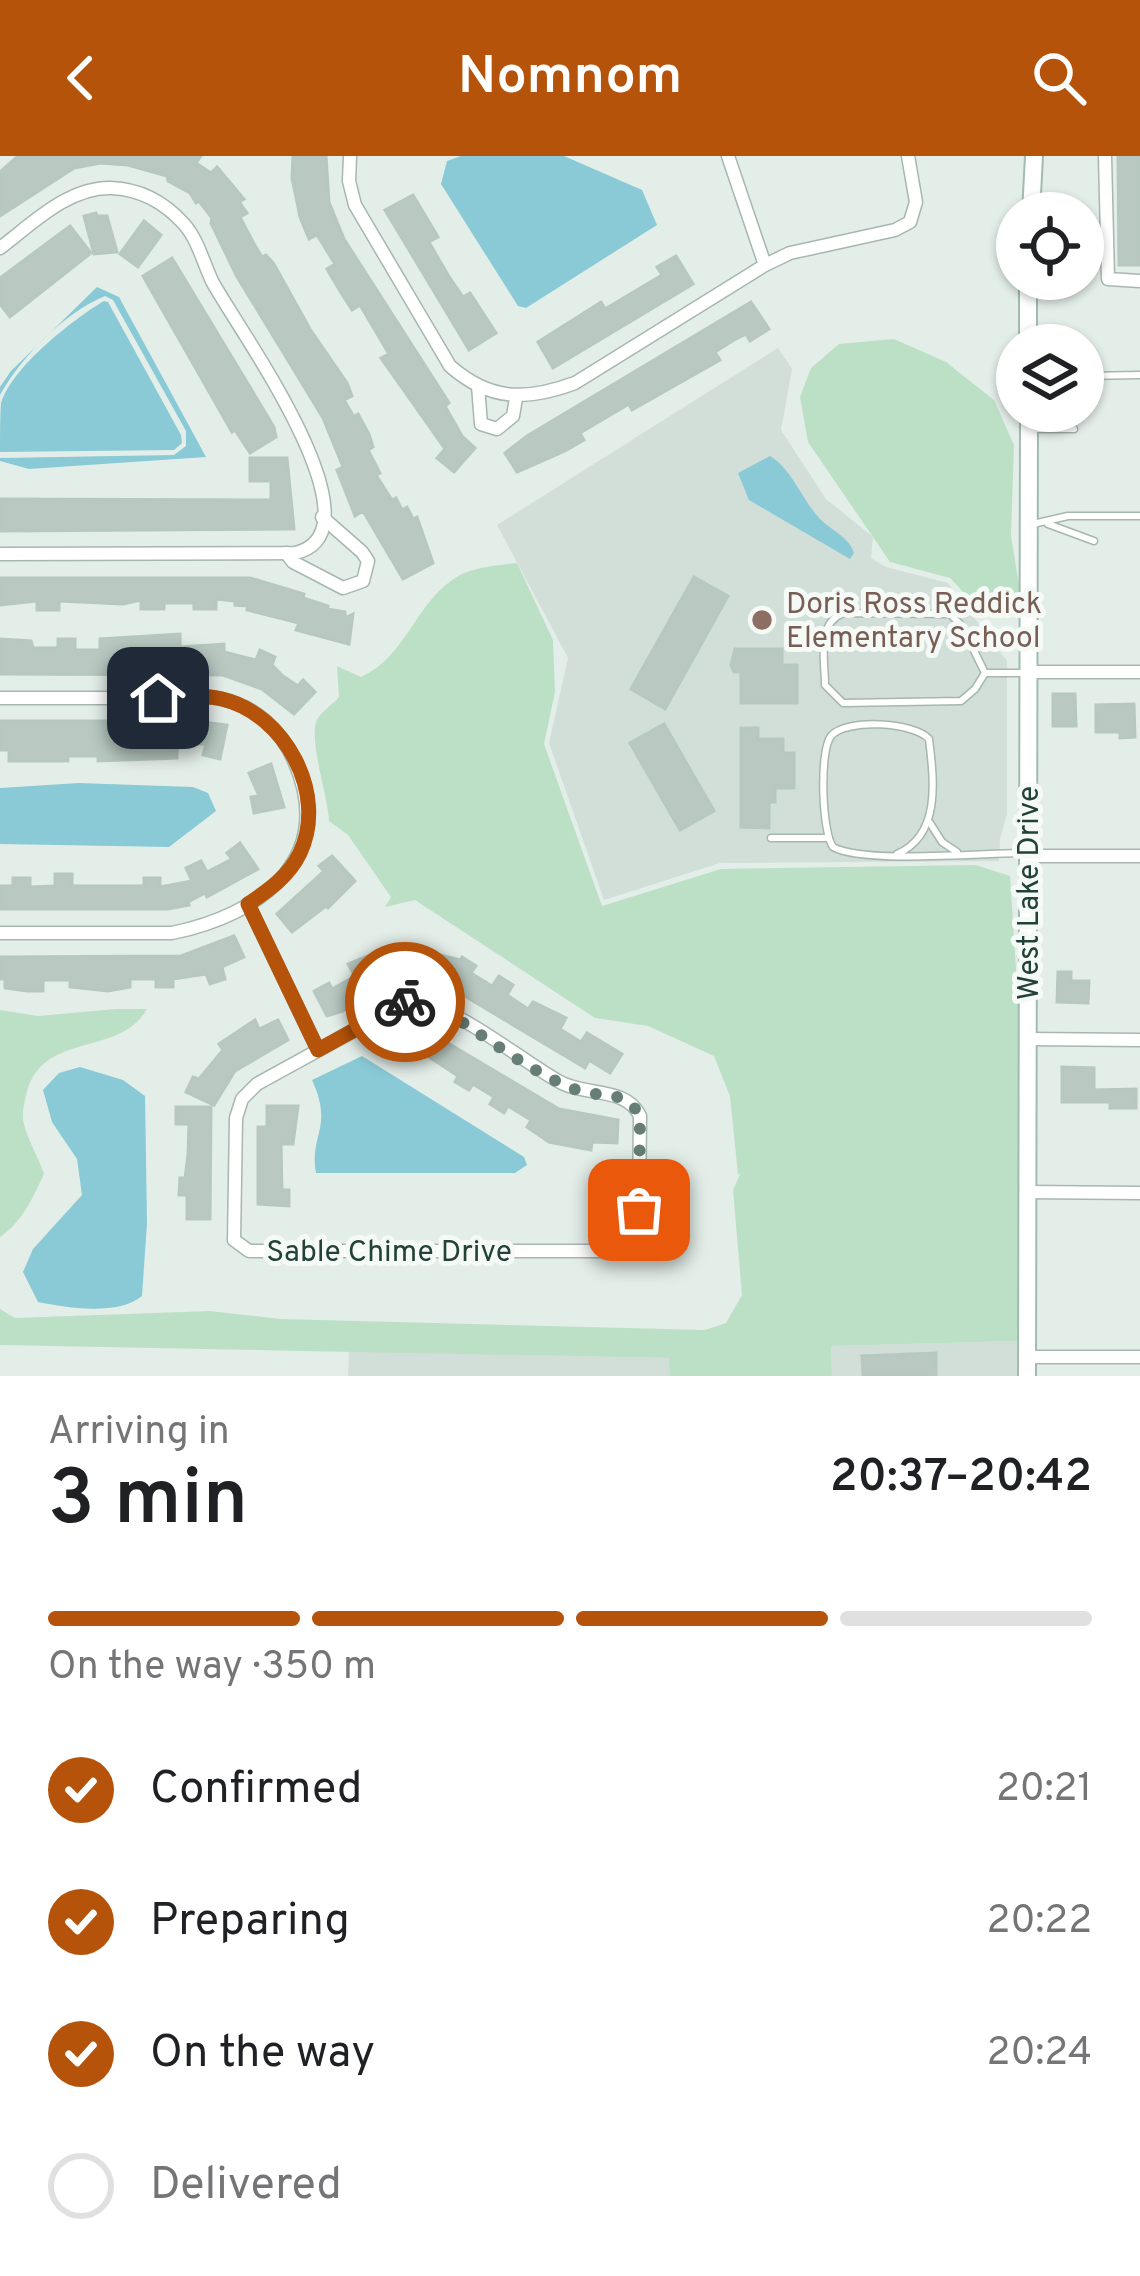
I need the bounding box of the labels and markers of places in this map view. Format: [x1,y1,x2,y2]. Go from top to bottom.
place label: Doris Ross Reddick Elementary School [786,587,1042,658]
marker: Doris Ross Reddick Elementary School [749,607,775,633]
pin [107,647,209,749]
pin [588,1159,690,1261]

